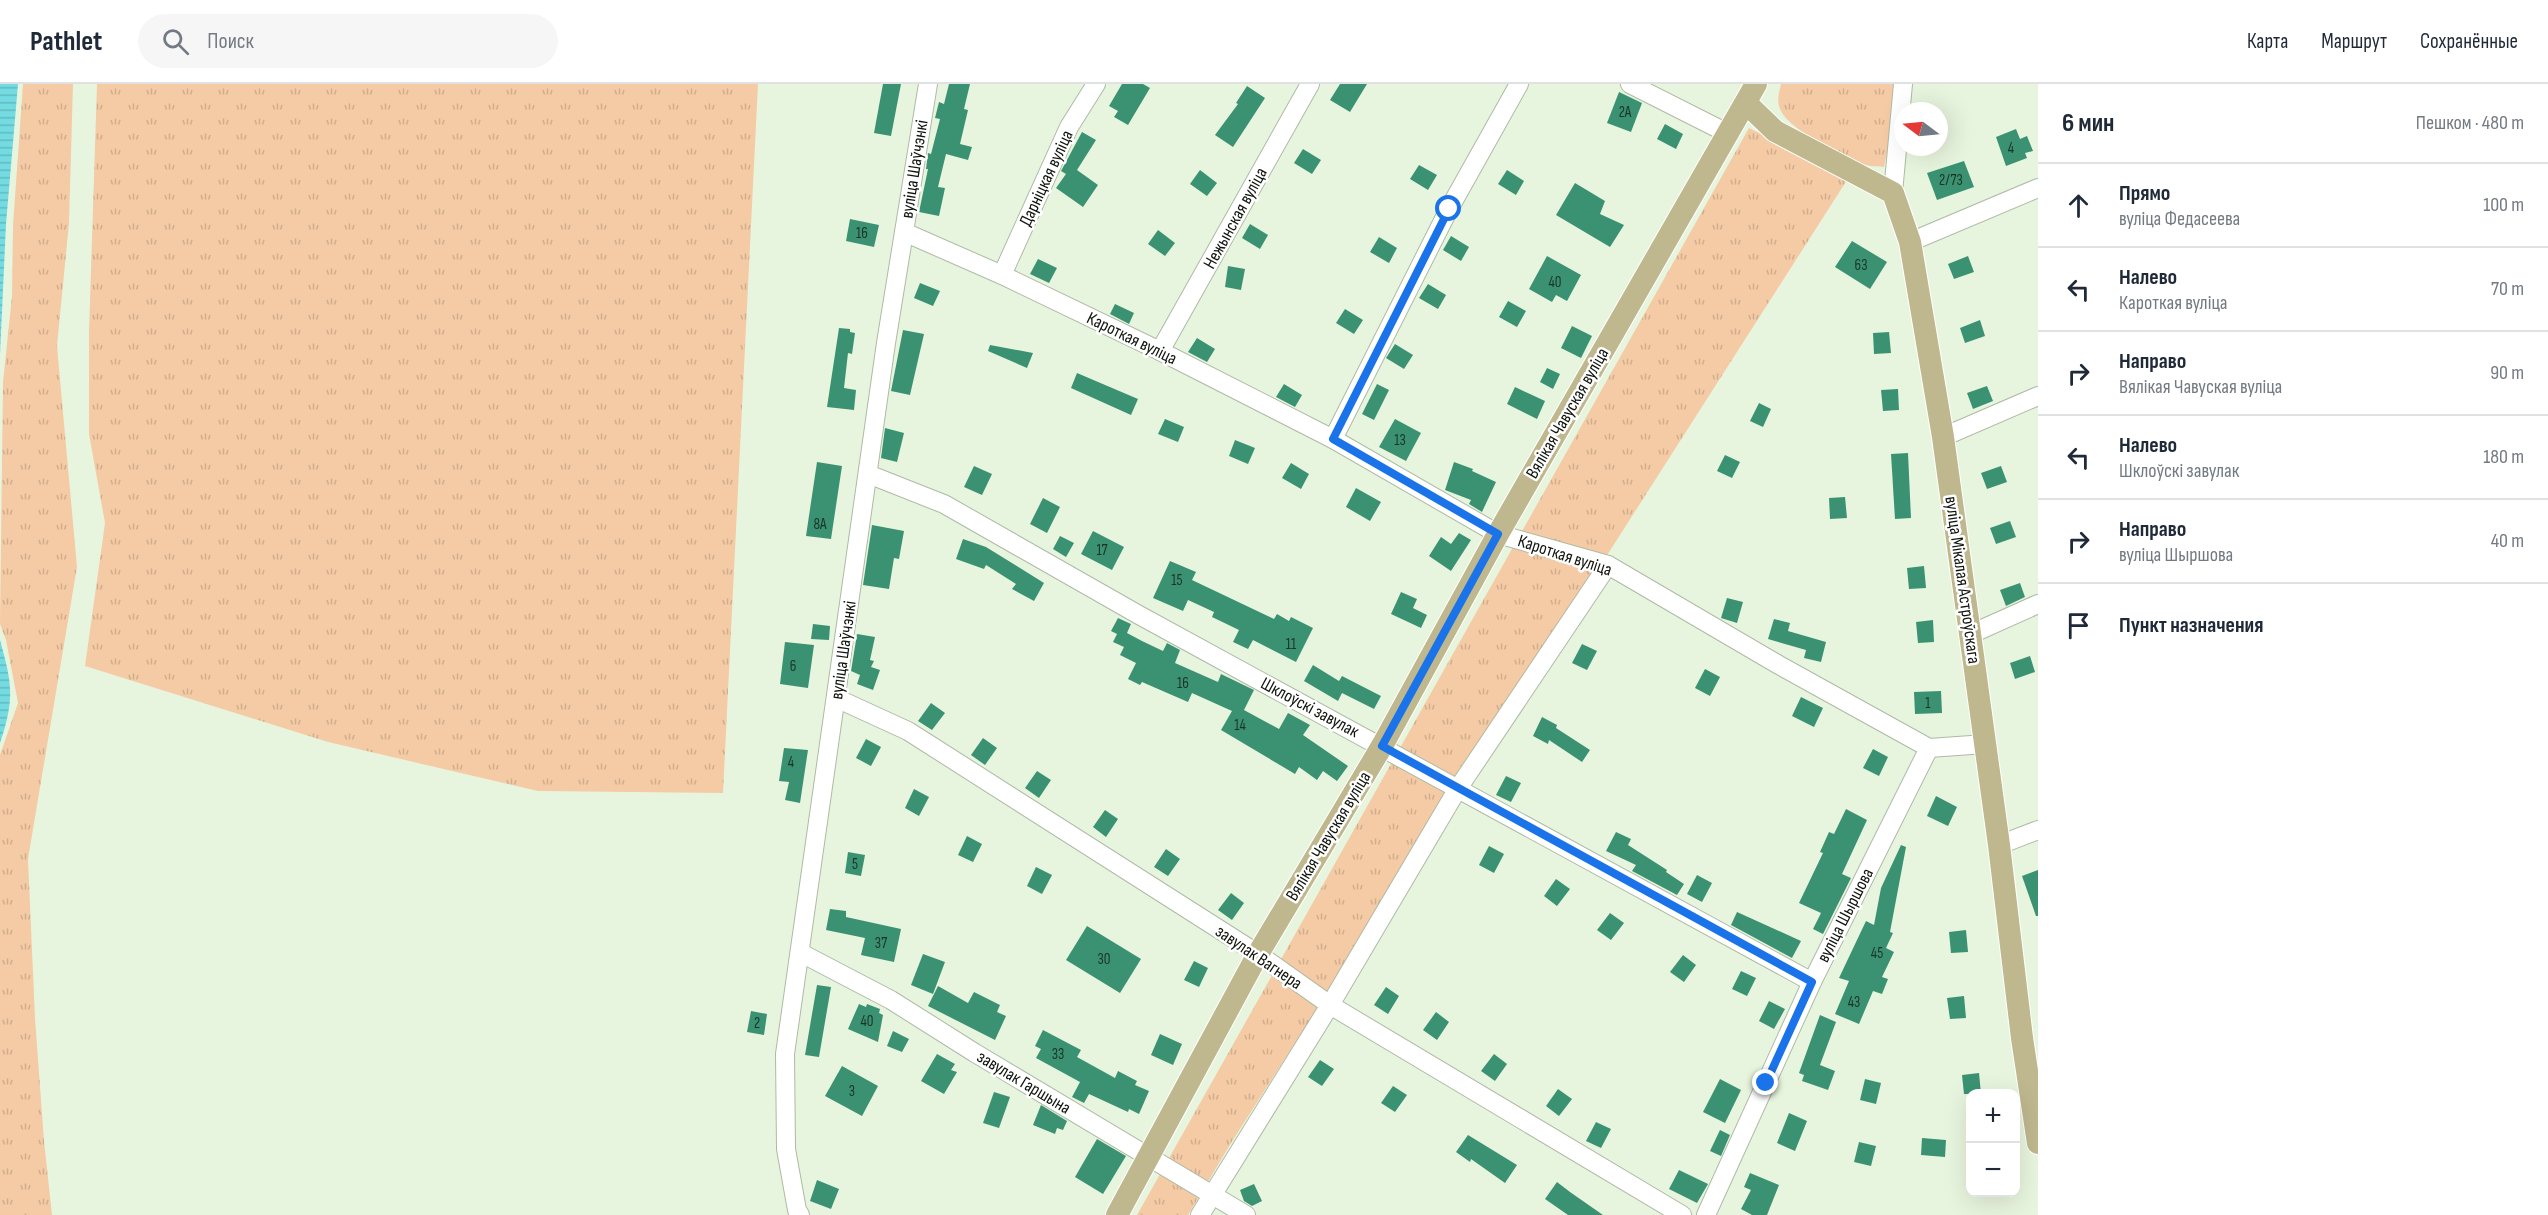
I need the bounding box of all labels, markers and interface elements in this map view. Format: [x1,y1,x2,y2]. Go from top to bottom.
search box [138,14,558,68]
text: Pathlet [30,25,102,58]
icon: search [159,25,192,58]
text: Поиск [207,28,254,55]
text: Карта [2247,29,2288,54]
text: Маршрут [2321,29,2387,54]
text: Сохранённые [2420,29,2518,54]
north arrow [1894,102,1948,156]
house number: 2А [1619,103,1632,122]
text: 6 мин [2062,108,2114,139]
text: Пешком · 480 m [2416,111,2524,135]
street label: вуліца Шаўчэнкі [896,118,933,220]
street label: Дарніцкая вуліца [1015,127,1078,229]
house number: 4 [2008,139,2014,158]
street label: Нежынская вуліца [1199,164,1272,272]
house number: 2/73 [1939,171,1963,190]
text: Прямо [2119,180,2170,207]
icon: ahead [2062,189,2095,222]
text: 100 m [2483,193,2524,217]
route start [1435,195,1461,221]
text: вуліца Федасеева [2119,207,2240,231]
house number: 16 [856,224,868,243]
house number: 63 [1855,256,1867,275]
text: Налево [2119,264,2177,291]
house number: 40 [1549,273,1561,292]
icon: left [2062,273,2095,306]
text: 70 m [2491,277,2524,301]
text: Кароткая вуліца [2119,291,2228,315]
street label: Кароткая вуліца [1083,308,1180,369]
street label: Вялікая Чавуская вуліца [1522,344,1613,482]
text: Направо [2119,348,2186,375]
icon: right [2062,357,2095,390]
text: 90 m [2490,361,2524,385]
text: Вялікая Чавуская вуліца [2119,375,2282,399]
house number: 13 [1394,431,1406,450]
text: Налево [2119,432,2177,459]
icon: left [2062,441,2095,474]
text: 180 m [2483,445,2524,469]
text: Шклоўскі завулак [2119,459,2239,483]
street label: вуліца Мікалая Астроўскага [1940,495,1985,665]
house number: 8А [814,515,827,534]
text: Направо [2119,516,2186,543]
icon: right [2062,525,2095,558]
text: 40 m [2491,529,2524,553]
street label: Кароткая вуліца [1515,530,1615,581]
house number: 17 [1096,541,1108,560]
text: вуліца Шыршова [2119,543,2233,567]
house number: 15 [1171,571,1183,590]
street label: вуліца Шаўчэнкі [826,600,861,701]
icon: arrive [2062,609,2095,642]
text: Пункт назначения [2119,612,2263,639]
house number: 11 [1286,635,1297,654]
house number: 6 [790,657,796,676]
street label: Шклоўскі завулак [1257,673,1363,742]
house number: 16 [1177,674,1189,693]
house number: 1 [1925,694,1931,713]
house number: 14 [1234,716,1246,735]
house number: 4 [788,753,794,772]
street label: Вялікая Чавуская вуліца [1282,768,1375,905]
house number: 5 [852,855,858,874]
street label: вуліца Шыршова [1813,865,1878,966]
street label: завулак Вагнера [1211,921,1306,994]
house number: 37 [875,934,887,953]
house number: 45 [1871,944,1883,963]
house number: 30 [1098,950,1110,969]
house number: 43 [1848,993,1860,1012]
house number: 40 [861,1012,873,1031]
house number: 2 [754,1014,760,1033]
house number: 33 [1052,1045,1064,1064]
street label: завулак Гаршына [973,1046,1074,1119]
route end [1752,1069,1778,1095]
house number: 3 [849,1082,855,1101]
map controls [1966,1089,2020,1197]
button: + [1966,1089,2020,1143]
button: − [1966,1143,2020,1197]

